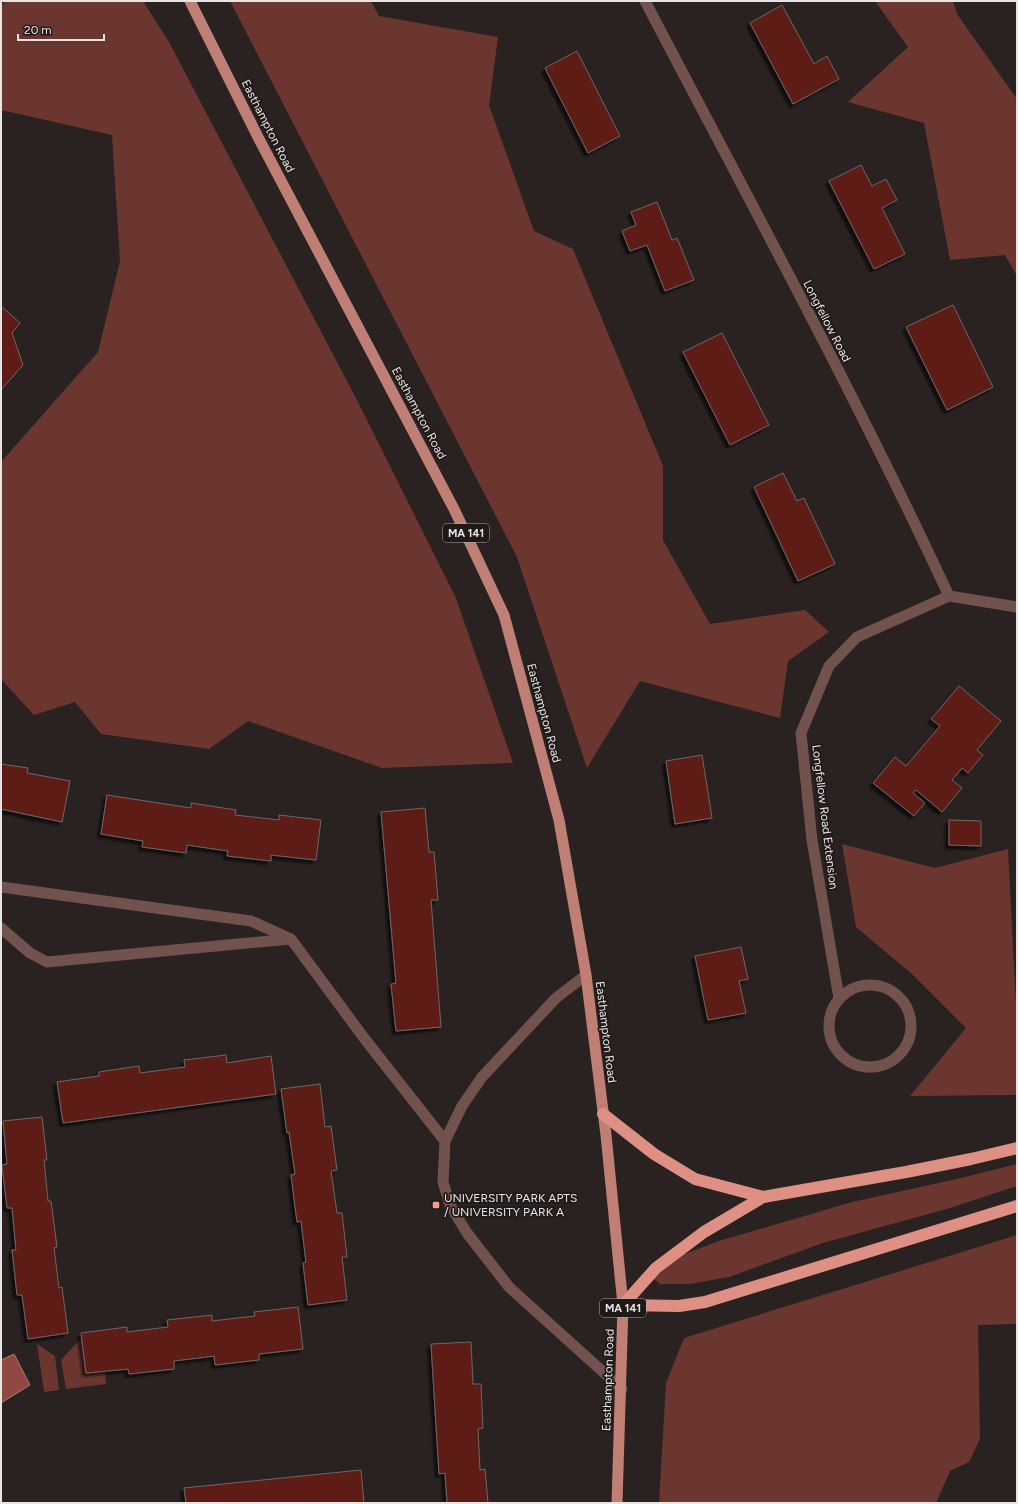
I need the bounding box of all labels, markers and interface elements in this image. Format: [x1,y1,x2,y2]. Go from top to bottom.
scale bar [18,16,104,42]
text: 20 m [24,23,52,37]
street label: Easthampton Road [239,77,297,175]
street label: Longfellow Road [800,278,854,364]
street label: Easthampton Road [389,365,449,461]
road number: MA 141 [443,524,489,542]
street label: Easthampton Road [524,662,564,764]
street label: Longfellow Road Extension [809,744,841,890]
street label: Easthampton Road [593,980,619,1084]
place label: UNIVERSITY PARK APTS / UNIVERSITY PARK A [444,1191,577,1219]
marker: UNIVERSITY PARK APTS / UNIVERSITY PARK A [431,1200,441,1210]
road number: MA 141 [600,1299,646,1317]
street label: Easthampton Road [599,1329,617,1431]

